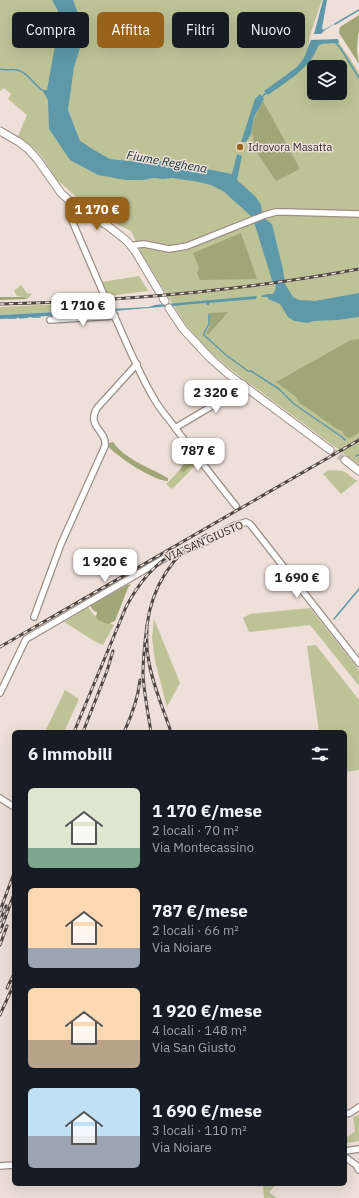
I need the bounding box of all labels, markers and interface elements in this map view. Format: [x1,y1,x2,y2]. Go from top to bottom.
chip: Compra [12,12,89,48]
chip: Affitta [97,12,164,48]
chip: Filtri [172,12,229,48]
chip: Nuovo [237,12,305,48]
map controls [307,60,347,100]
button: layers [307,60,347,100]
place label: Idrovora Masatta [248,140,332,154]
marker: Idrovora Masatta [235,142,245,152]
water label: Fiume Reghena [126,147,209,176]
pin: 1 170 € [60,197,134,231]
text: 1 170 € [74,201,120,218]
pin: 1 710 € [46,293,120,327]
text: 1 710 € [60,297,106,314]
pin: 2 320 € [179,380,253,414]
text: 2 320 € [193,384,239,401]
pin: 787 € [170,438,226,472]
text: 787 € [181,442,215,459]
street label: VIA SAN GIUSTO [163,517,245,565]
pin: 1 920 € [68,549,142,583]
text: 1 920 € [82,553,128,570]
pin: 1 690 € [260,565,334,599]
text: 1 690 € [274,569,320,586]
text: 6 immobili [28,743,112,765]
icon: filters [309,743,331,765]
text: 1 170 €/mese [152,800,262,822]
icon: home [60,804,108,852]
text: 2 locali · 70 m² [152,822,239,839]
text: Via Montecassino [152,839,254,856]
text: 787 €/mese [152,900,248,922]
icon: home [60,904,108,952]
text: 2 locali · 66 m² [152,922,239,939]
text: Via Noiare [152,939,212,956]
text: 1 920 €/mese [152,1000,262,1022]
icon: home [60,1004,108,1052]
text: 4 locali · 148 m² [152,1022,247,1039]
text: Via San Giusto [152,1039,236,1056]
text: 1 690 €/mese [152,1100,262,1122]
icon: home [60,1104,108,1152]
text: 3 locali · 110 m² [152,1122,247,1139]
text: Via Noiare [152,1139,212,1156]

